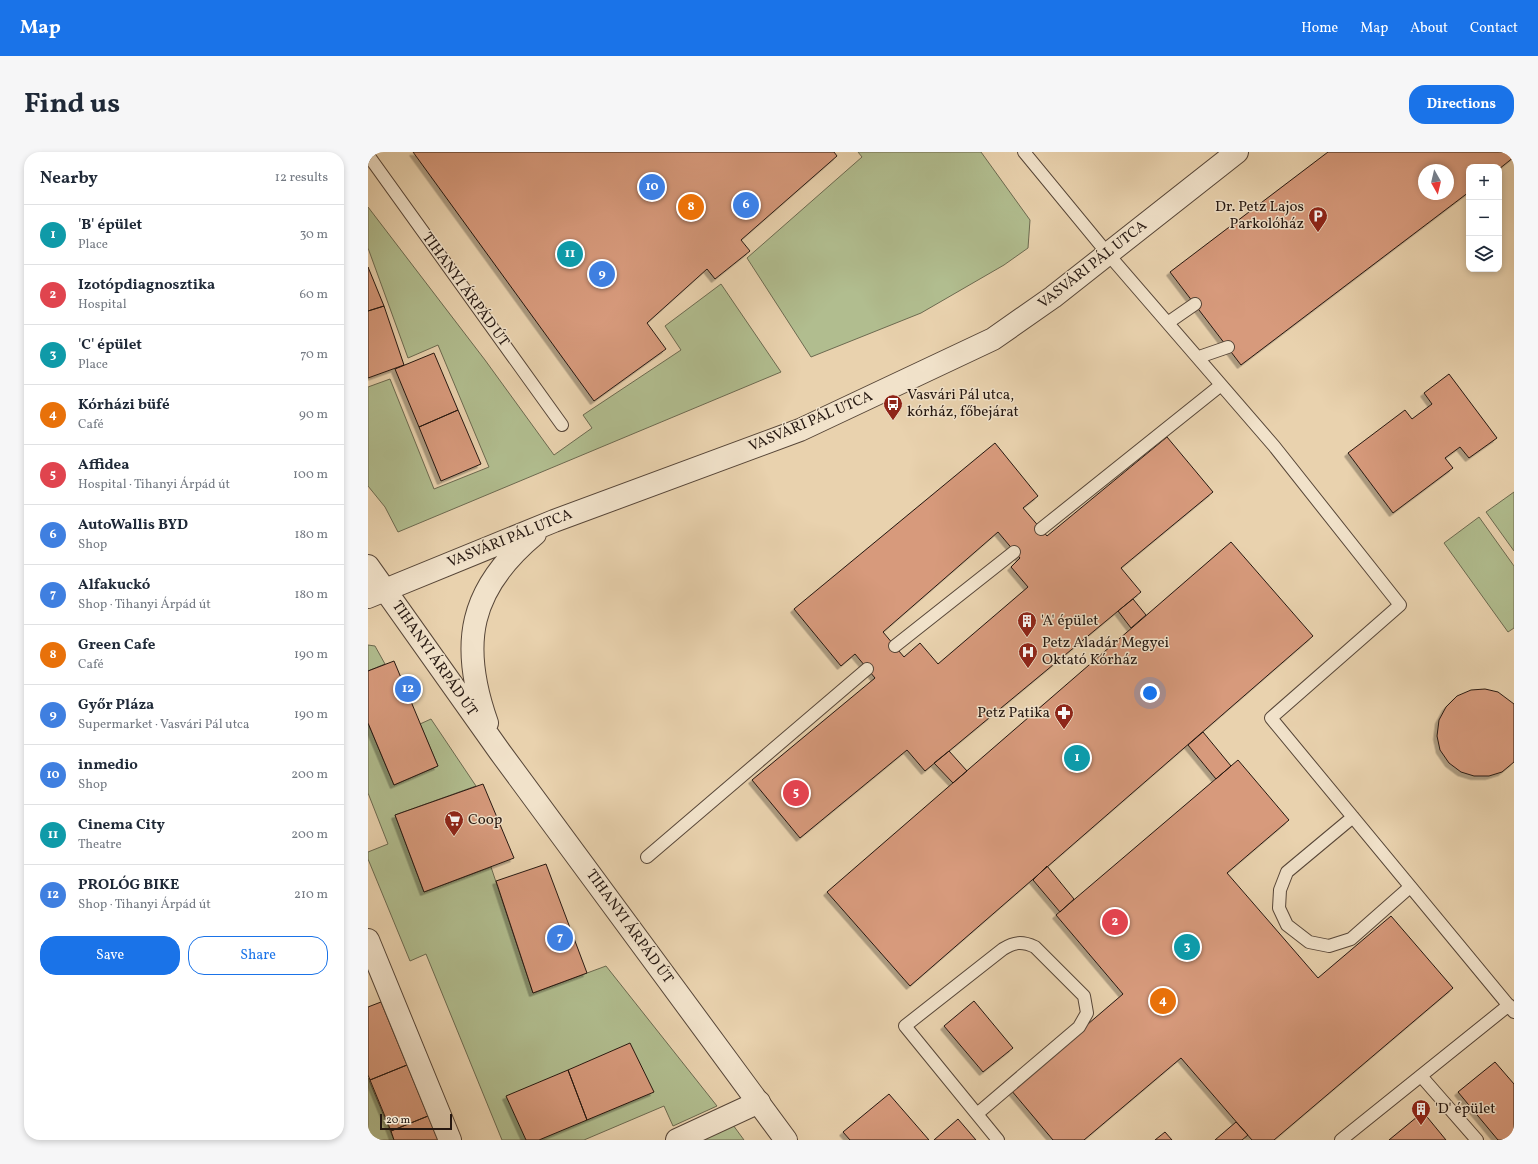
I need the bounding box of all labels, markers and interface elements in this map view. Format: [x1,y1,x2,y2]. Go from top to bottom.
text: Map [20,15,61,41]
text: Home [1301,19,1338,38]
text: Map [1360,19,1388,38]
text: About [1410,19,1448,38]
text: Contact [1470,19,1518,38]
text: Find us [24,85,120,124]
button: Directions [1409,85,1514,124]
north arrow [1418,164,1454,200]
map controls [1466,164,1502,272]
button: + [1466,164,1502,200]
text: Nearby [40,167,98,190]
text: 12 results [275,169,328,187]
pin: 10 [639,172,665,202]
pin: 6 [733,190,759,220]
pin: 8 [678,192,704,222]
place label: Dr. Petz Lajos Parkolóház [1215,197,1304,235]
button: − [1466,200,1502,236]
parking icon: Dr. Petz Lajos Parkolóház [1307,205,1329,233]
text: 'B' épület [78,215,142,236]
street label: VASVÁRI PÁL UTCA [1034,216,1152,314]
text: 1 [50,226,56,244]
text: 30 m [300,226,328,244]
street label: TIHANYI ÁRPÁD ÚT [416,229,514,352]
text: Place [78,236,108,254]
button: layers [1466,236,1502,272]
pin: 11 [557,239,583,269]
pin: 9 [589,259,615,289]
text: Izotópdiagnosztika [78,275,215,296]
text: 2 [50,286,56,304]
text: 60 m [300,286,328,304]
text: Hospital [78,296,127,314]
text: 'C' épület [78,335,142,356]
text: 3 [50,346,56,364]
text: 70 m [300,346,328,364]
text: Place [78,356,108,374]
place label: Vasvári Pál utca, kórház, főbejárat [907,385,1019,423]
street label: VASVÁRI PÁL UTCA [746,386,877,458]
bus stop icon: Vasvári Pál utca, kórház, főbejárat [882,393,904,421]
text: Kórházi büfé [78,395,170,416]
text: 4 [49,406,57,424]
text: 90 m [299,406,328,424]
text: Café [78,416,104,434]
text: Affidea [78,455,129,476]
text: 5 [50,466,56,484]
text: 100 m [293,466,328,484]
text: Hospital · Tihanyi Árpád út [78,476,230,494]
street label: VASVÁRI PÁL UTCA [444,504,576,574]
text: AutoWallis BYD [78,515,188,536]
text: 6 [49,526,57,544]
text: 180 m [294,526,328,544]
text: Shop [78,536,107,554]
text: Alfakuckó [78,575,150,596]
text: 7 [50,586,56,604]
text: 180 m [294,586,328,604]
text: Shop · Tihanyi Árpád út [78,596,211,614]
street label: TIHANYI ÁRPÁD ÚT [386,597,482,721]
building icon: 'A' épület [1016,610,1038,638]
place label: 'A' épület [1041,611,1099,632]
place label: Petz Aladár Megyei Oktató Kórház [1042,633,1169,671]
text: Green Cafe [78,635,155,656]
hospital icon: Petz Aladár Megyei Oktató Kórház [1017,641,1039,669]
text: 8 [49,646,57,664]
text: 190 m [294,646,328,664]
text: Café [78,656,104,674]
pin: 12 [395,674,421,704]
your location [1140,683,1160,703]
text: Győr Pláza [78,695,154,716]
pharmacy icon: Petz Patika [1053,702,1075,730]
place label: Petz Patika [977,703,1050,724]
text: 9 [49,706,57,724]
text: 190 m [294,706,328,724]
text: Supermarket · Vasvári Pál utca [78,716,249,734]
pin: 1 [1064,743,1090,773]
text: inmedio [78,755,138,776]
text: 10 [46,766,60,784]
text: 200 m [291,766,328,784]
text: Shop [78,776,107,794]
pin: 5 [783,778,809,808]
supermarket icon: Coop [443,809,465,837]
place label: Coop [468,810,502,831]
text: Cinema City [78,815,165,836]
text: 11 [48,826,58,844]
text: 200 m [291,826,328,844]
text: Theatre [78,836,122,854]
street label: TIHANYI ÁRPÁD ÚT [580,866,678,989]
text: PROLÓG BIKE [78,875,179,896]
text: 12 [47,886,59,904]
text: 210 m [294,886,328,904]
text: Shop · Tihanyi Árpád út [78,896,211,914]
pin: 2 [1102,907,1128,937]
pin: 7 [547,923,573,953]
pin: 3 [1174,932,1200,962]
button: Save [40,936,180,975]
button: Share [188,936,328,975]
pin: 4 [1150,986,1176,1016]
building icon: 'D' épület [1410,1098,1432,1126]
place label: 'D' épület [1435,1099,1496,1120]
scale bar [380,1112,452,1131]
text: 20 m [386,1113,410,1128]

